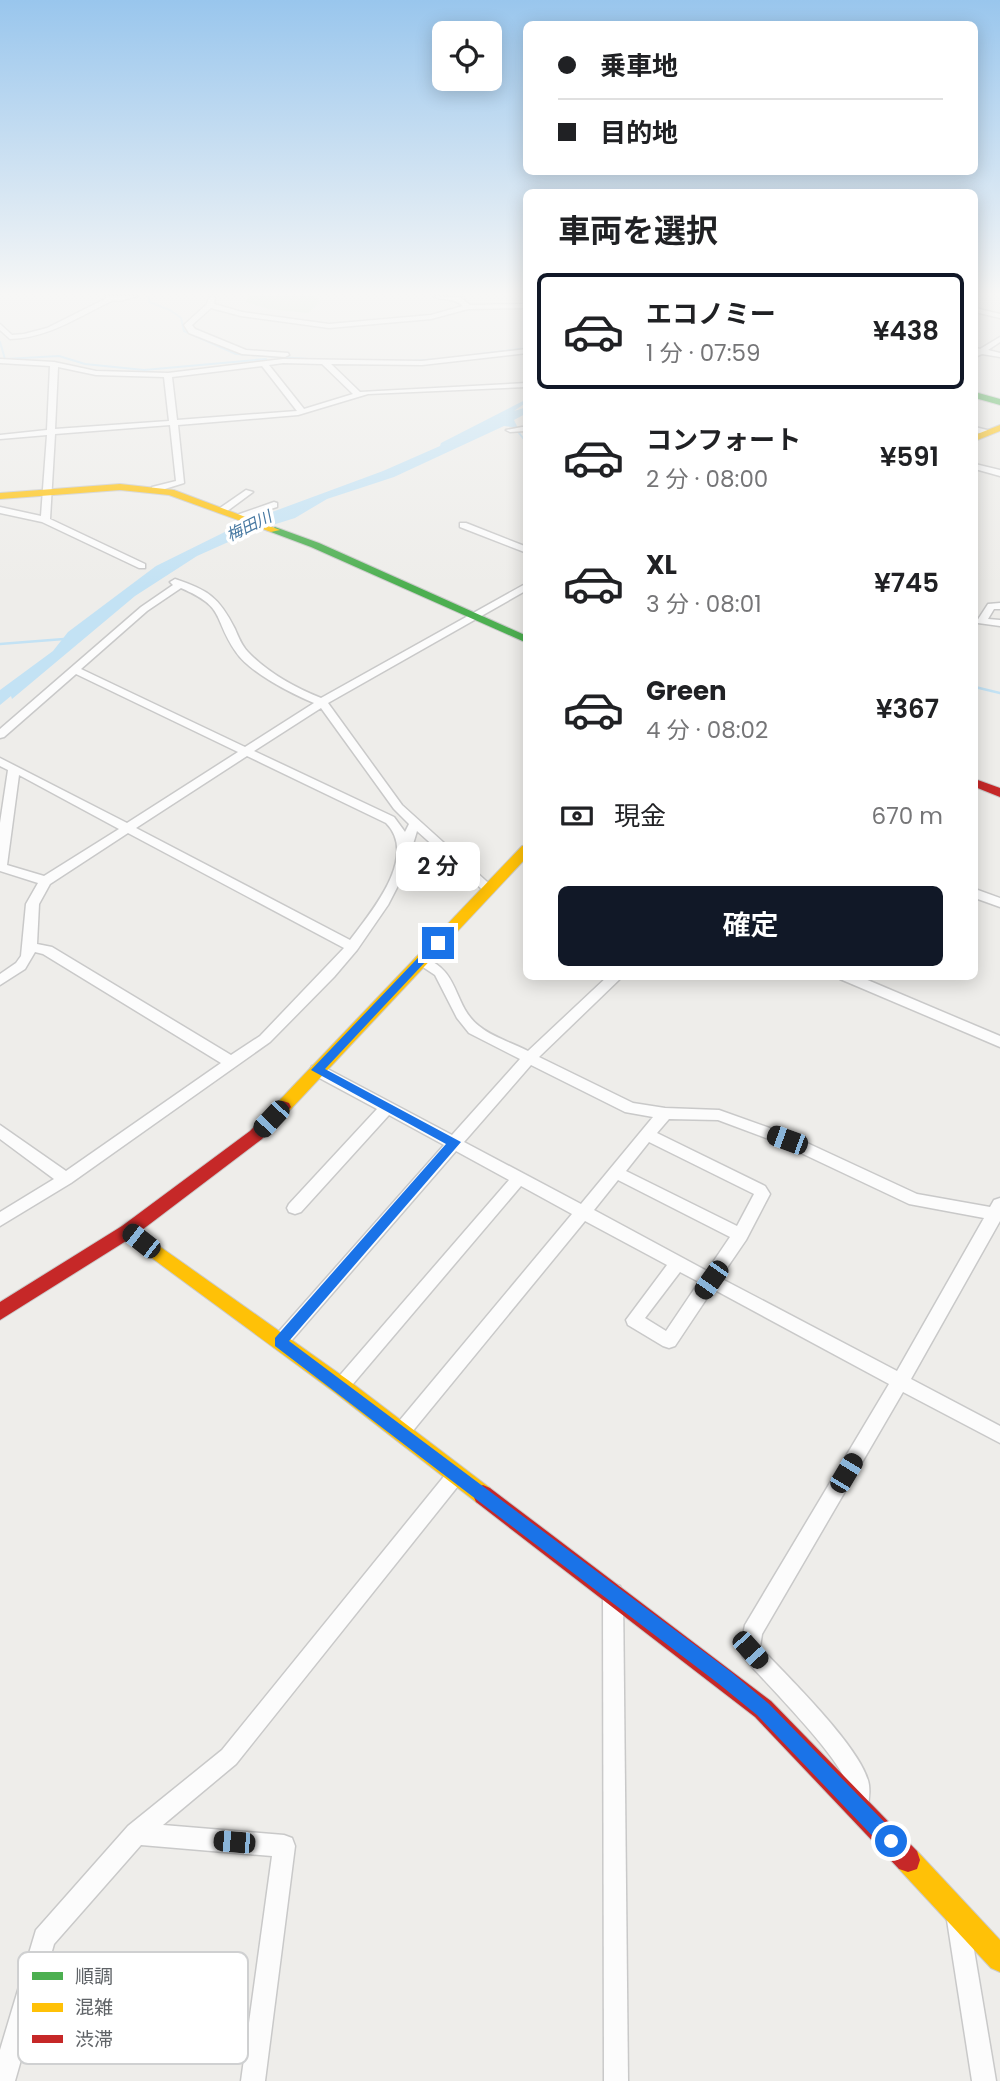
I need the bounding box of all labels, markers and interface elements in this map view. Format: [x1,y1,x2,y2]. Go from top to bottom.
map controls [432,21,502,91]
button: locate [432,21,502,91]
text: 乗車地 [600,48,678,84]
text: 目的地 [600,115,678,151]
text: 車両を選択 [558,208,718,253]
text: エコノミー [646,296,776,332]
icon: car [562,300,625,363]
text: ¥438 [873,313,939,349]
text: 1 分 · 07:59 [646,337,761,369]
text: コンフォート [646,422,801,458]
icon: car [562,426,625,489]
text: ¥591 [880,439,939,475]
text: 2 分 · 08:00 [646,463,768,495]
water label: 梅田川 [222,504,277,547]
text: XL [646,547,677,583]
icon: car [562,552,625,615]
text: ¥745 [874,565,939,601]
text: 3 分 · 08:01 [646,588,762,620]
text: Green [646,673,727,709]
icon: car [562,678,625,741]
text: ¥367 [876,691,939,727]
text: 4 分 · 08:02 [646,714,768,746]
icon: cash [558,797,596,835]
text: 現金 [614,798,666,834]
text: 670 m [872,800,943,832]
callout: 2 分 [396,842,480,890]
text: 2 分 [417,850,459,882]
button: 確定 [558,886,943,966]
route end [422,927,454,959]
car [249,1096,294,1142]
car [764,1123,811,1157]
car [118,1220,165,1262]
car [691,1257,732,1303]
car [827,1450,866,1496]
car [729,1627,772,1673]
route start [875,1825,907,1857]
car [213,1830,256,1854]
legend [18,1952,248,2064]
text: 順調 [75,1963,113,1990]
text: 混雑 [75,1994,113,2021]
text: 渋滞 [75,2026,113,2053]

